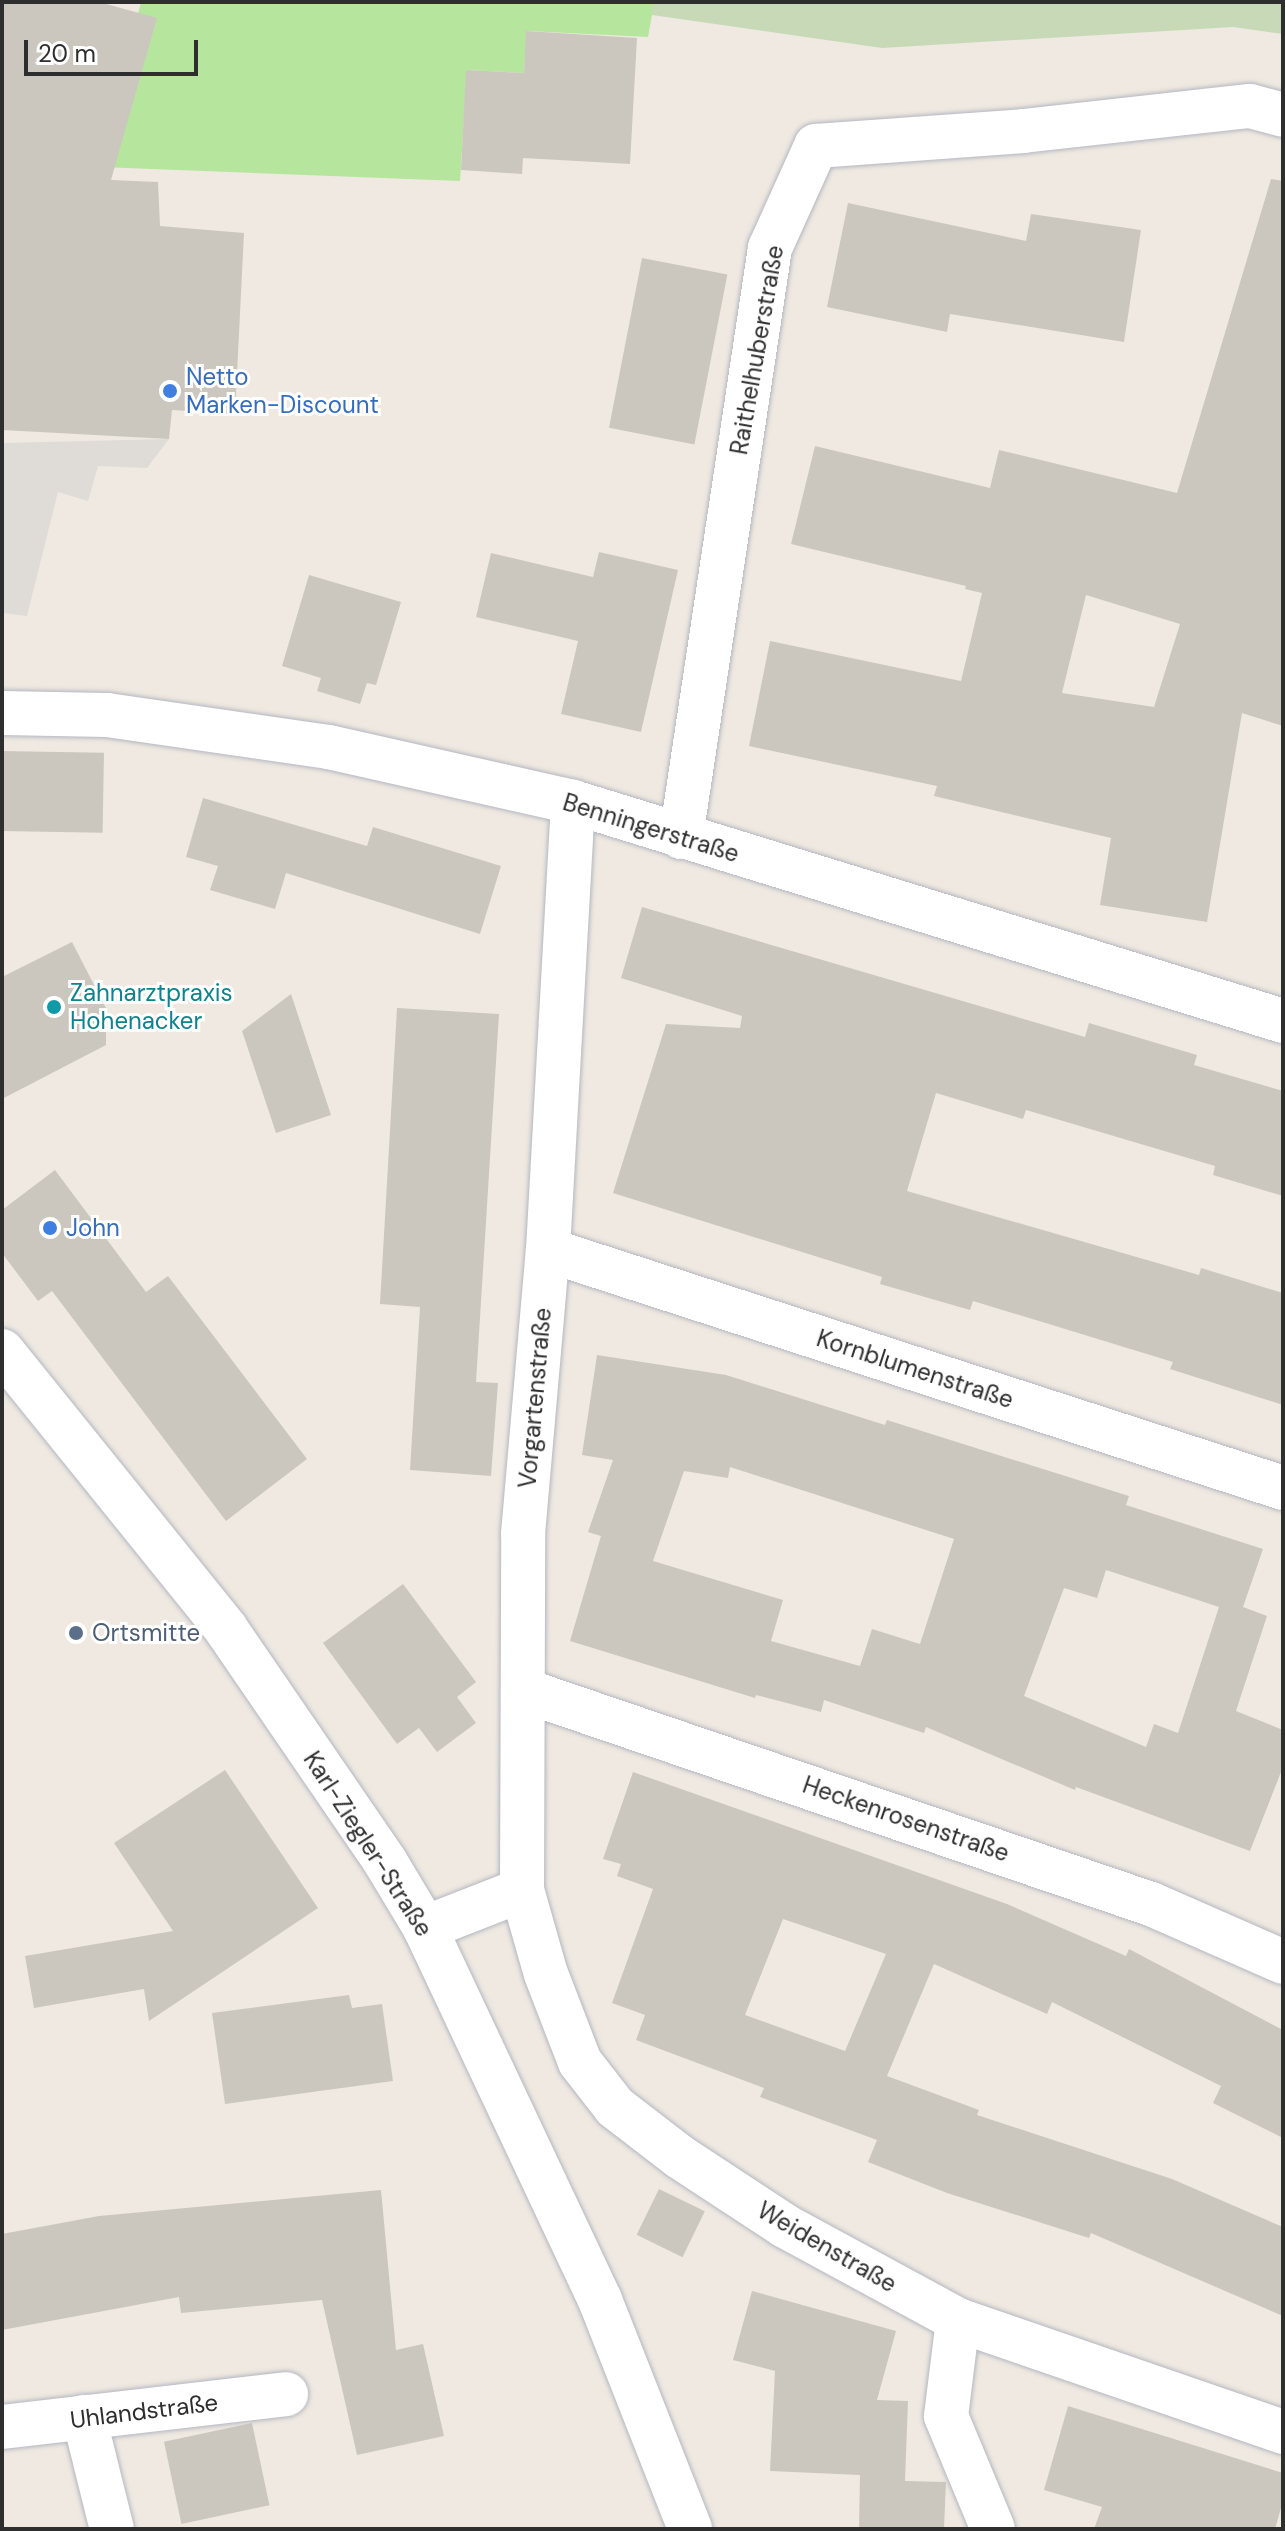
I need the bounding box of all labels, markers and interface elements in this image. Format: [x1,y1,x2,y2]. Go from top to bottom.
scale bar [28,24,202,74]
text: 20 m [38,38,96,69]
street label: Raithelhuberstraße [724,243,790,457]
place label: Netto Marken-Discount [186,363,379,419]
marker: Netto Marken-Discount [161,382,179,400]
street label: Benningerstraße [559,788,743,868]
place label: Zahnarztpraxis Hohenacker [70,979,233,1035]
marker: Zahnarztpraxis Hohenacker [45,998,63,1016]
place label: John [66,1214,120,1242]
marker: John [41,1219,59,1237]
street label: Vorgartenstraße [513,1307,557,1489]
street label: Kornblumenstraße [813,1324,1017,1414]
place label: Ortsmitte [92,1619,200,1647]
marker: Ortsmitte [67,1624,85,1642]
street label: Karl-Ziegler-Straße [297,1746,439,1942]
street label: Heckenrosenstraße [799,1770,1013,1868]
street label: Weidenstraße [752,2196,902,2298]
street label: Uhlandstraße [68,2388,220,2434]

